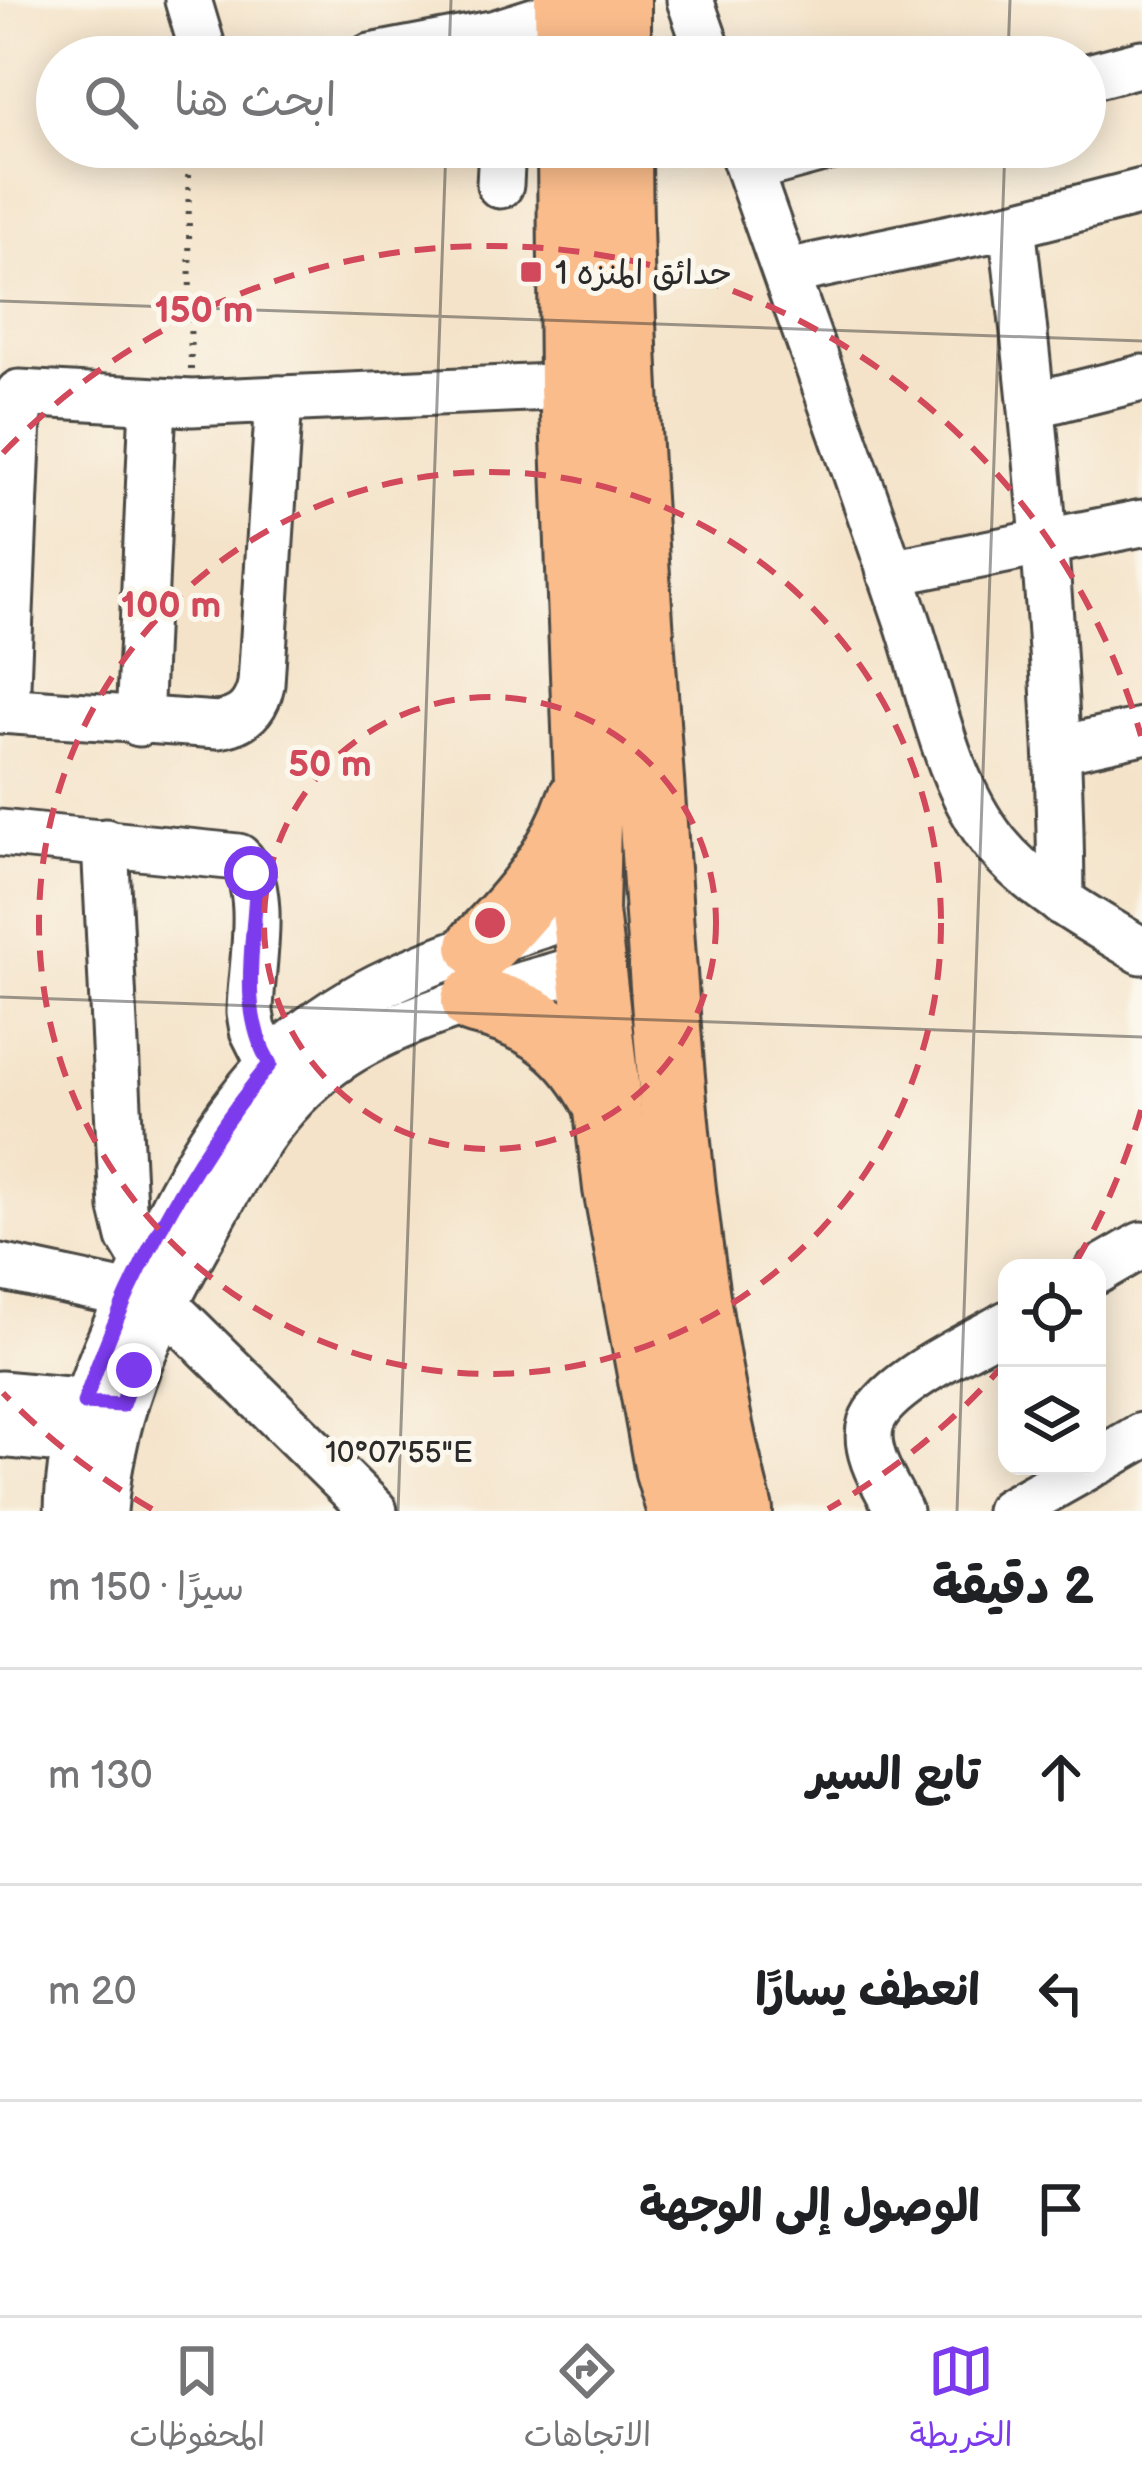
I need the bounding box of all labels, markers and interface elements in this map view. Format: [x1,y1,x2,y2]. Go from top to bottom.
search box [36,36,1106,168]
icon: search [78,69,144,135]
text: ابحث هنا [174,74,337,129]
place label: حدائق المنزه 1 [555,254,732,294]
marker: حدائق المنزه 1 [518,259,544,285]
text: 150 m [155,290,253,333]
text: 100 m [121,585,221,628]
text: 50 m [288,744,372,787]
route start [224,846,278,900]
centre of rings [469,902,511,944]
map controls [998,1259,1106,1475]
button: locate [998,1259,1106,1367]
route end [107,1343,161,1397]
button: layers [998,1367,1106,1475]
text: 10°07'55"E [325,1435,473,1471]
text: 2 دقيقة [932,1557,1094,1618]
text: سيرًا · 150 m [48,1565,244,1612]
icon: ahead [1028,1744,1094,1810]
text: تابع السير [807,1748,980,1803]
text: 130 m [48,1753,153,1800]
icon: left [1028,1960,1094,2026]
text: انعطف يسارًا [755,1964,980,2019]
text: 20 m [48,1969,137,2016]
icon: arrive [1028,2176,1094,2242]
text: الوصول إلى الوجهة [639,2180,980,2235]
tab: المحفوظات [129,2338,265,2464]
tab: الاتجاهات [524,2338,651,2464]
tab: الخريطة [910,2338,1013,2464]

